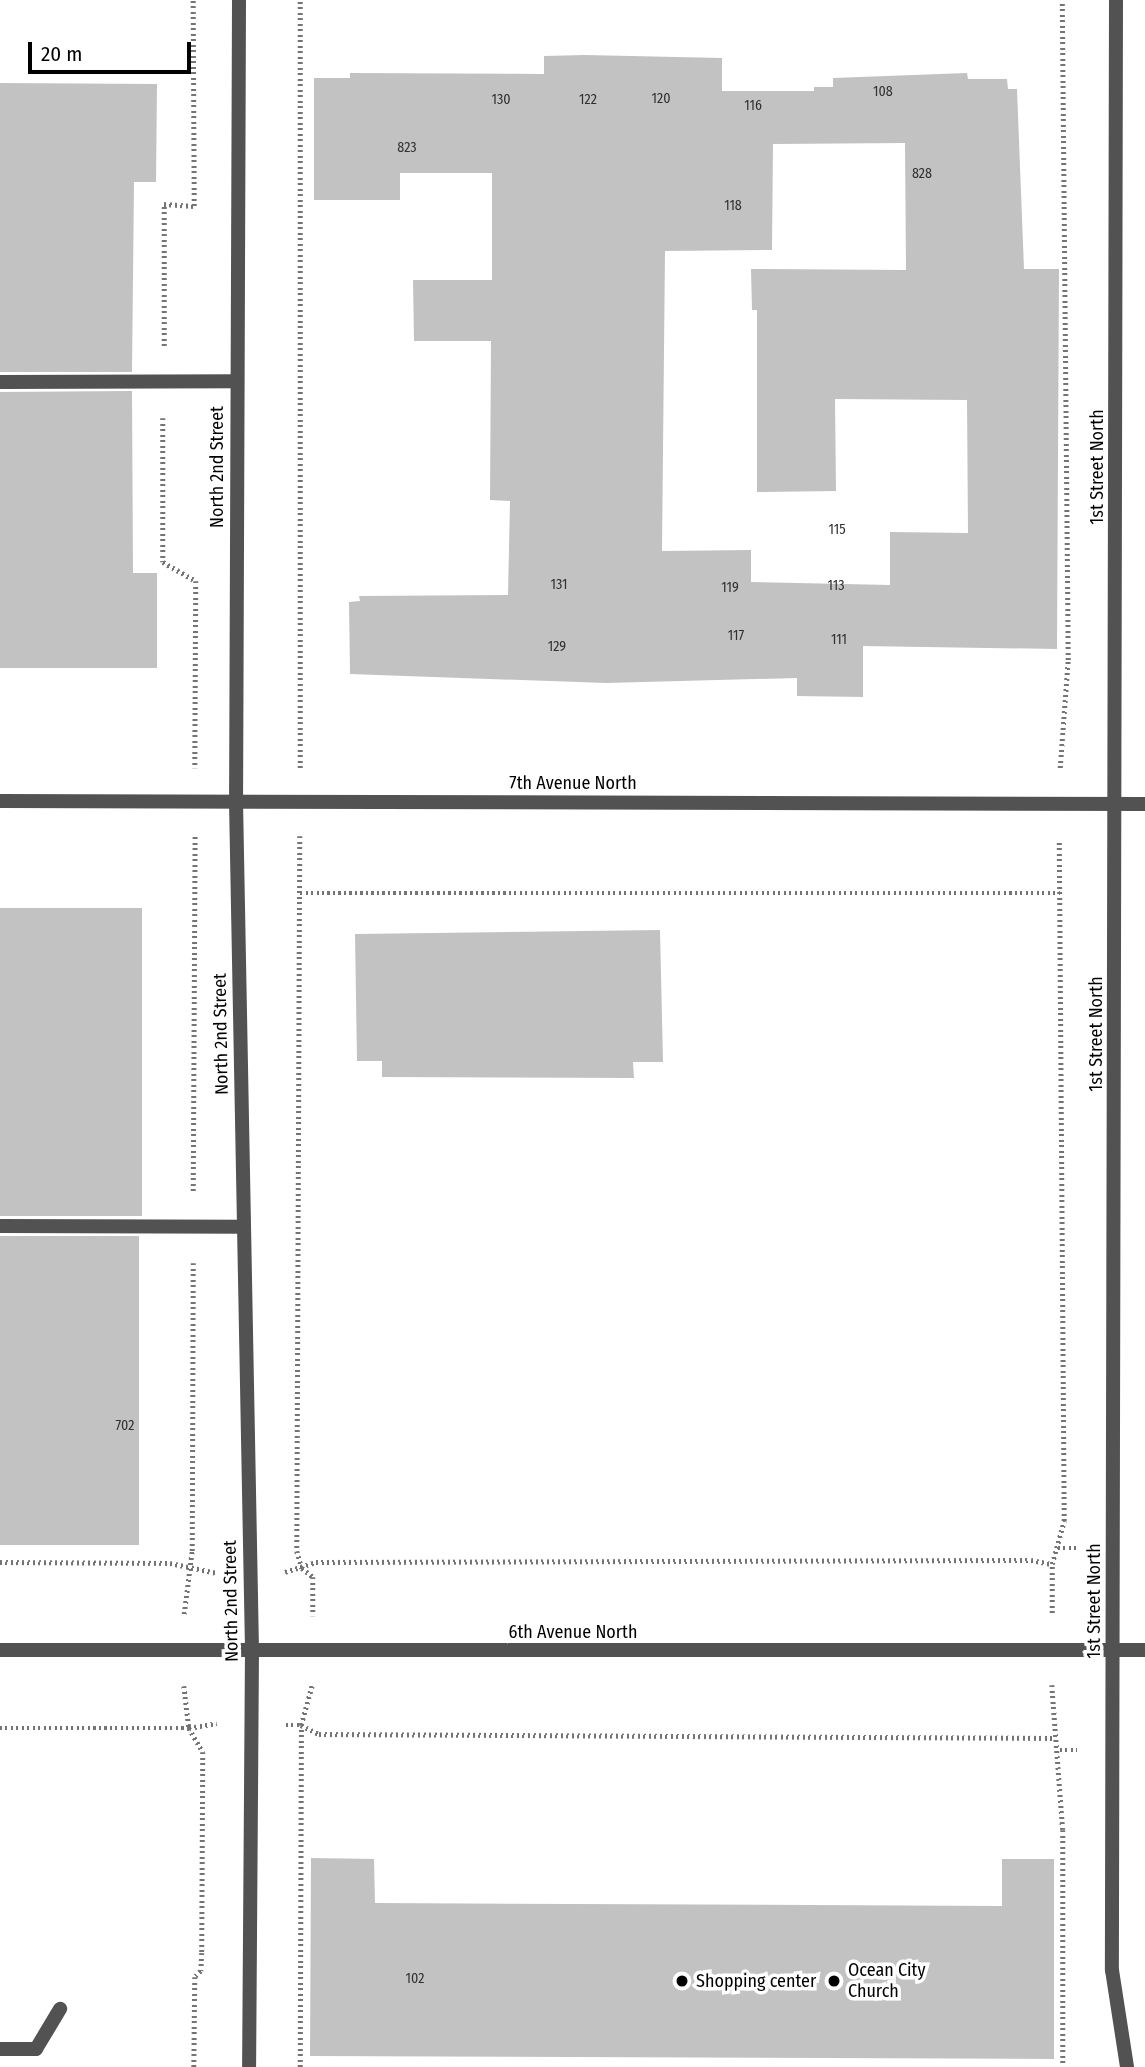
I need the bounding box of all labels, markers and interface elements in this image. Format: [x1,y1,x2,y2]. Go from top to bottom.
scale bar [32,28,194,72]
text: 20 m [41,41,82,67]
house number: 108 [873,84,893,100]
house number: 120 [652,91,670,107]
house number: 130 [491,92,511,108]
house number: 122 [579,92,597,108]
house number: 116 [744,98,762,114]
house number: 823 [397,140,417,156]
house number: 828 [912,166,932,182]
house number: 118 [724,198,742,214]
street label: North 2nd Street [206,406,228,528]
street label: 1st Street North [1086,409,1108,525]
house number: 115 [828,522,846,538]
house number: 131 [551,577,567,593]
house number: 113 [827,578,845,594]
house number: 119 [721,580,739,596]
house number: 117 [728,628,744,644]
house number: 111 [831,632,847,648]
house number: 129 [548,639,566,655]
street label: 7th Avenue North [509,772,637,794]
street label: North 2nd Street [209,973,233,1095]
street label: 1st Street North [1085,976,1107,1092]
house number: 702 [116,1418,134,1434]
street label: North 2nd Street [219,1540,243,1662]
street label: 1st Street North [1083,1543,1105,1659]
street label: 6th Avenue North [509,1621,637,1643]
place label: Ocean City Church [848,1960,925,2002]
place label: Shopping center [696,1970,816,1992]
house number: 102 [406,1971,424,1987]
marker: Shopping center [674,1973,690,1989]
marker: Ocean City Church [826,1973,842,1989]

